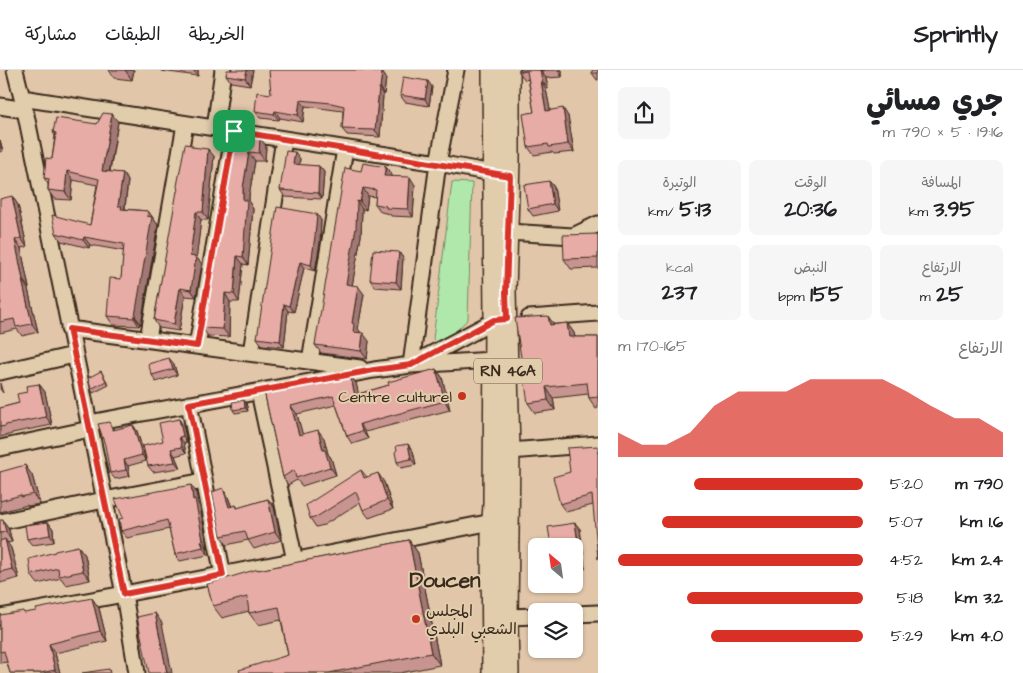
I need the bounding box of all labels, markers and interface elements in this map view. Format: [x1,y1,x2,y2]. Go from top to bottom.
text: Sprintly [914,18,998,52]
text: مشاركة [25,22,77,47]
text: الطبقات [105,22,161,47]
text: الخريطة [189,22,245,47]
text: جري مسائي [866,82,1003,121]
button: share [618,87,670,139]
pin [213,110,255,152]
icon: arrive [220,117,248,145]
text: 19:16 · 5 × 790 m [882,121,1003,143]
text: الوتيرة [663,173,696,193]
text: الوقت [794,173,827,193]
text: المسافة [922,173,961,193]
text: 5:13 [679,195,711,224]
text: 20:36 [784,195,837,224]
text: 3.95 [934,195,974,224]
text: /km [648,202,679,222]
text: km [909,202,934,222]
text: kcal [666,258,693,278]
text: النبض [794,258,827,278]
text: الارتفاع [922,258,961,278]
text: 237 [662,278,697,307]
text: 155 [810,280,843,309]
text: 25 [936,280,963,309]
text: bpm [778,287,810,307]
text: m [920,287,936,307]
text: 165–170 m [618,335,687,357]
text: الارتفاع [958,337,1003,359]
road number: RN 46A [474,358,542,384]
place label: Centre culturel [338,386,452,408]
marker: Centre culturel [456,390,468,402]
text: 5:20 [890,473,923,495]
text: 790 m [955,473,1003,495]
text: 5:07 [889,511,923,533]
text: 1.6 km [960,511,1003,533]
north arrow [528,538,582,592]
map controls [528,538,583,658]
text: 4:52 [889,549,923,571]
text: 2.4 km [952,549,1003,571]
district label: Doucen [409,566,481,595]
text: 5:18 [897,587,923,609]
text: 3.2 km [955,587,1003,609]
place label: المجلس الشعبي البلدي [426,600,517,643]
button: layers [528,603,583,658]
marker: المجلس الشعبي البلدي [410,613,422,625]
text: 5:29 [891,625,923,647]
text: 4.0 km [951,625,1003,647]

